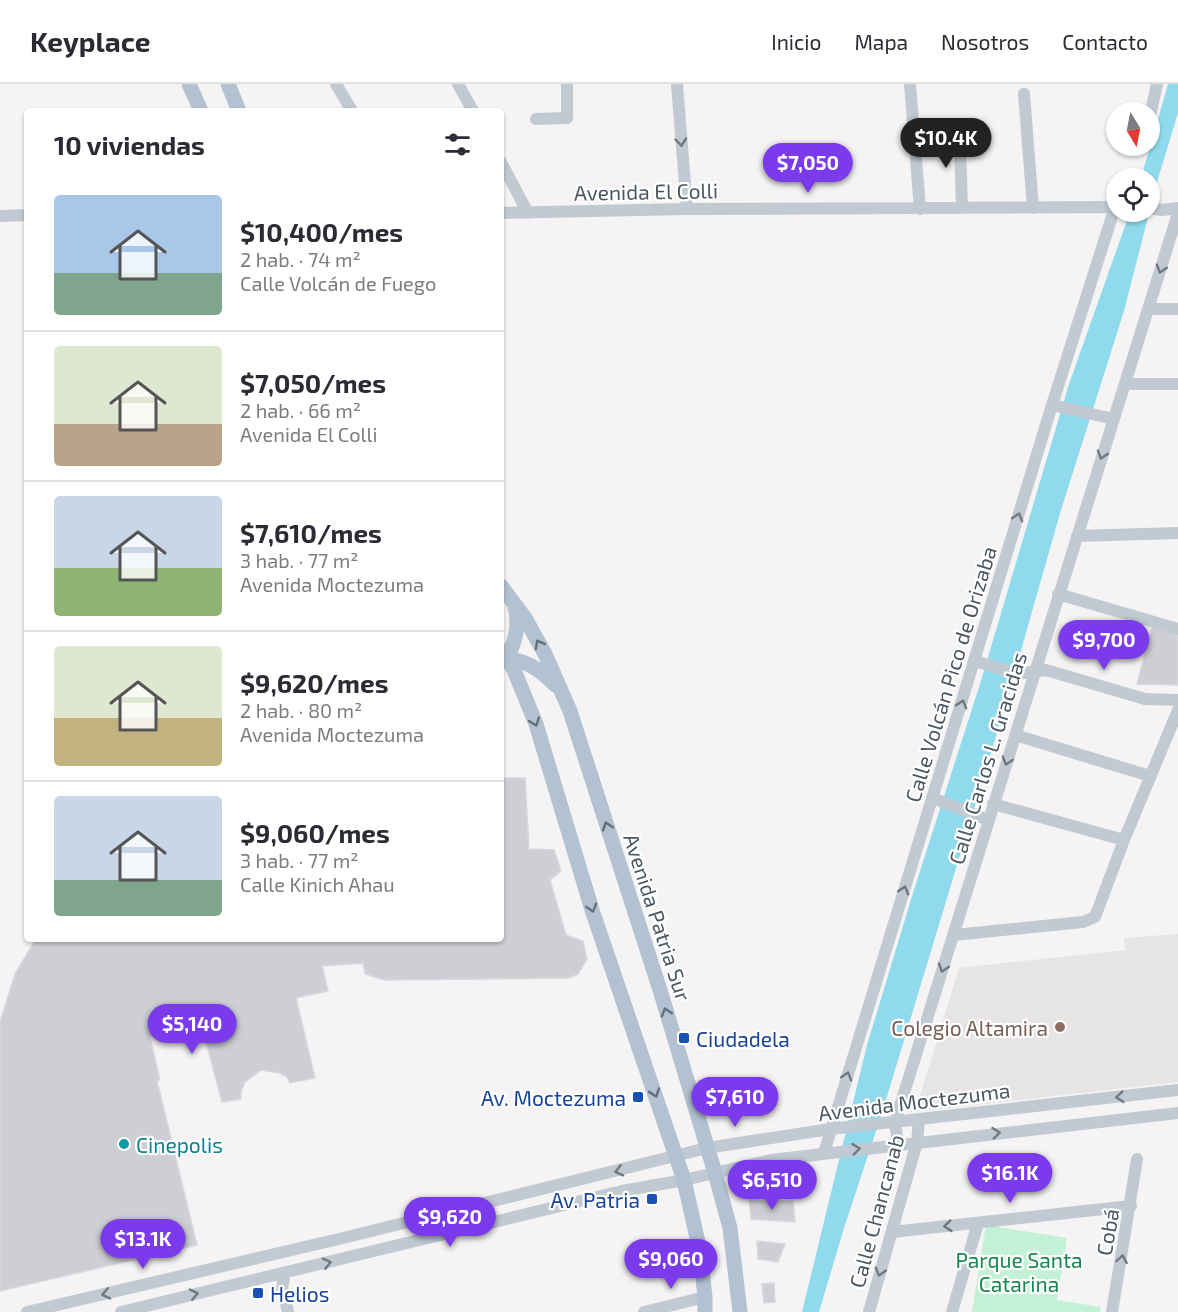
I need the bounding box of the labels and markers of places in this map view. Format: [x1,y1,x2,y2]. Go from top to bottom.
pin: $10.4K [897,118,995,169]
pin: $7,050 [759,143,857,194]
pin: $9,700 [1055,620,1153,671]
pin: $5,140 [143,1004,241,1055]
place label: Colegio Altamira [891,1015,1048,1040]
marker: Colegio Altamira [1053,1020,1067,1034]
place label: Ciudadela [696,1026,790,1051]
marker: Ciudadela [677,1031,691,1045]
pin: $7,610 [686,1077,784,1128]
place label: Av. Moctezuma [481,1085,626,1110]
marker: Av. Moctezuma [631,1090,645,1104]
place label: Cinepolis [136,1132,223,1157]
marker: Cinepolis [117,1137,131,1151]
pin: $16.1K [961,1153,1059,1204]
pin: $6,510 [723,1160,821,1211]
place label: Av. Patria [550,1187,640,1212]
marker: Av. Patria [645,1192,659,1206]
pin: $9,620 [401,1197,499,1248]
pin: $13.1K [94,1219,192,1270]
pin: $9,060 [622,1239,720,1290]
place label: Helios [270,1281,329,1306]
marker: Helios [251,1286,265,1300]

